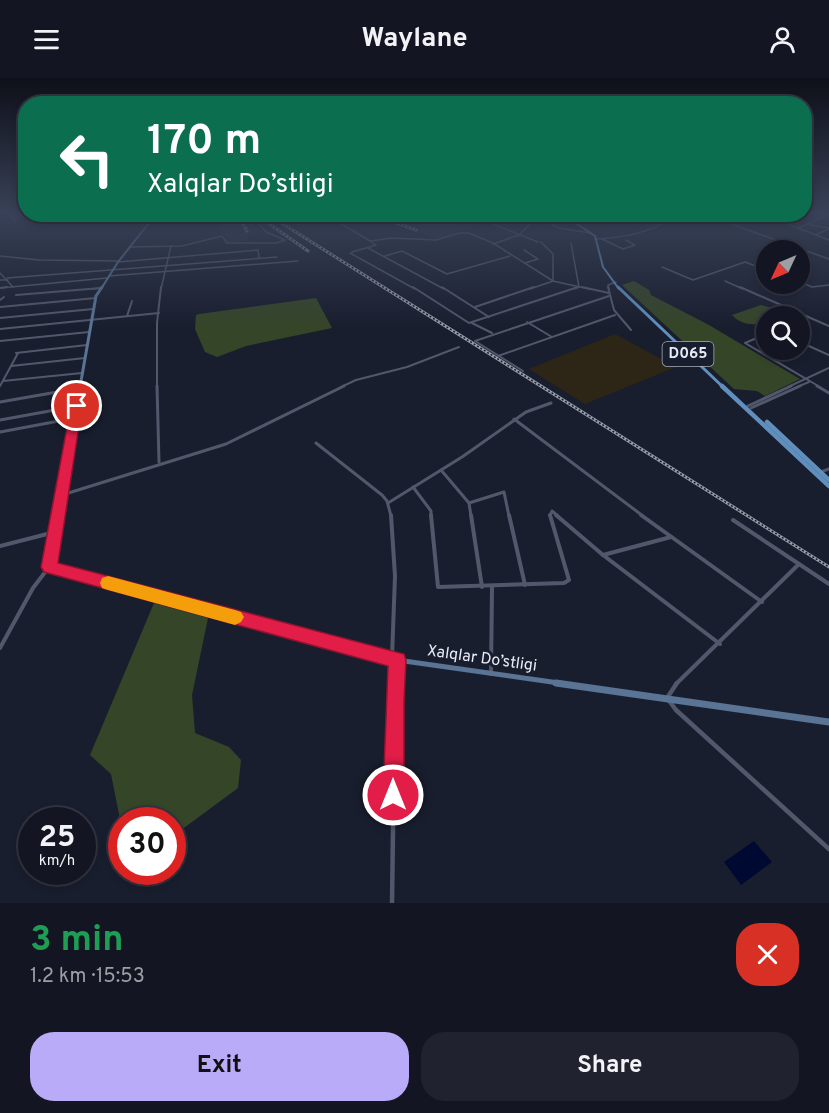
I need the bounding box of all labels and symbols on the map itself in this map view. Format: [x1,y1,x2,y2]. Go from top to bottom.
north arrow [756,240,810,294]
road number: D065 [662,342,714,366]
pin [51,380,102,431]
street label: Xalqlar Do’stligi [426,641,538,677]
position arrow [361,763,425,827]
speed limit sign: 30 [108,807,186,885]

